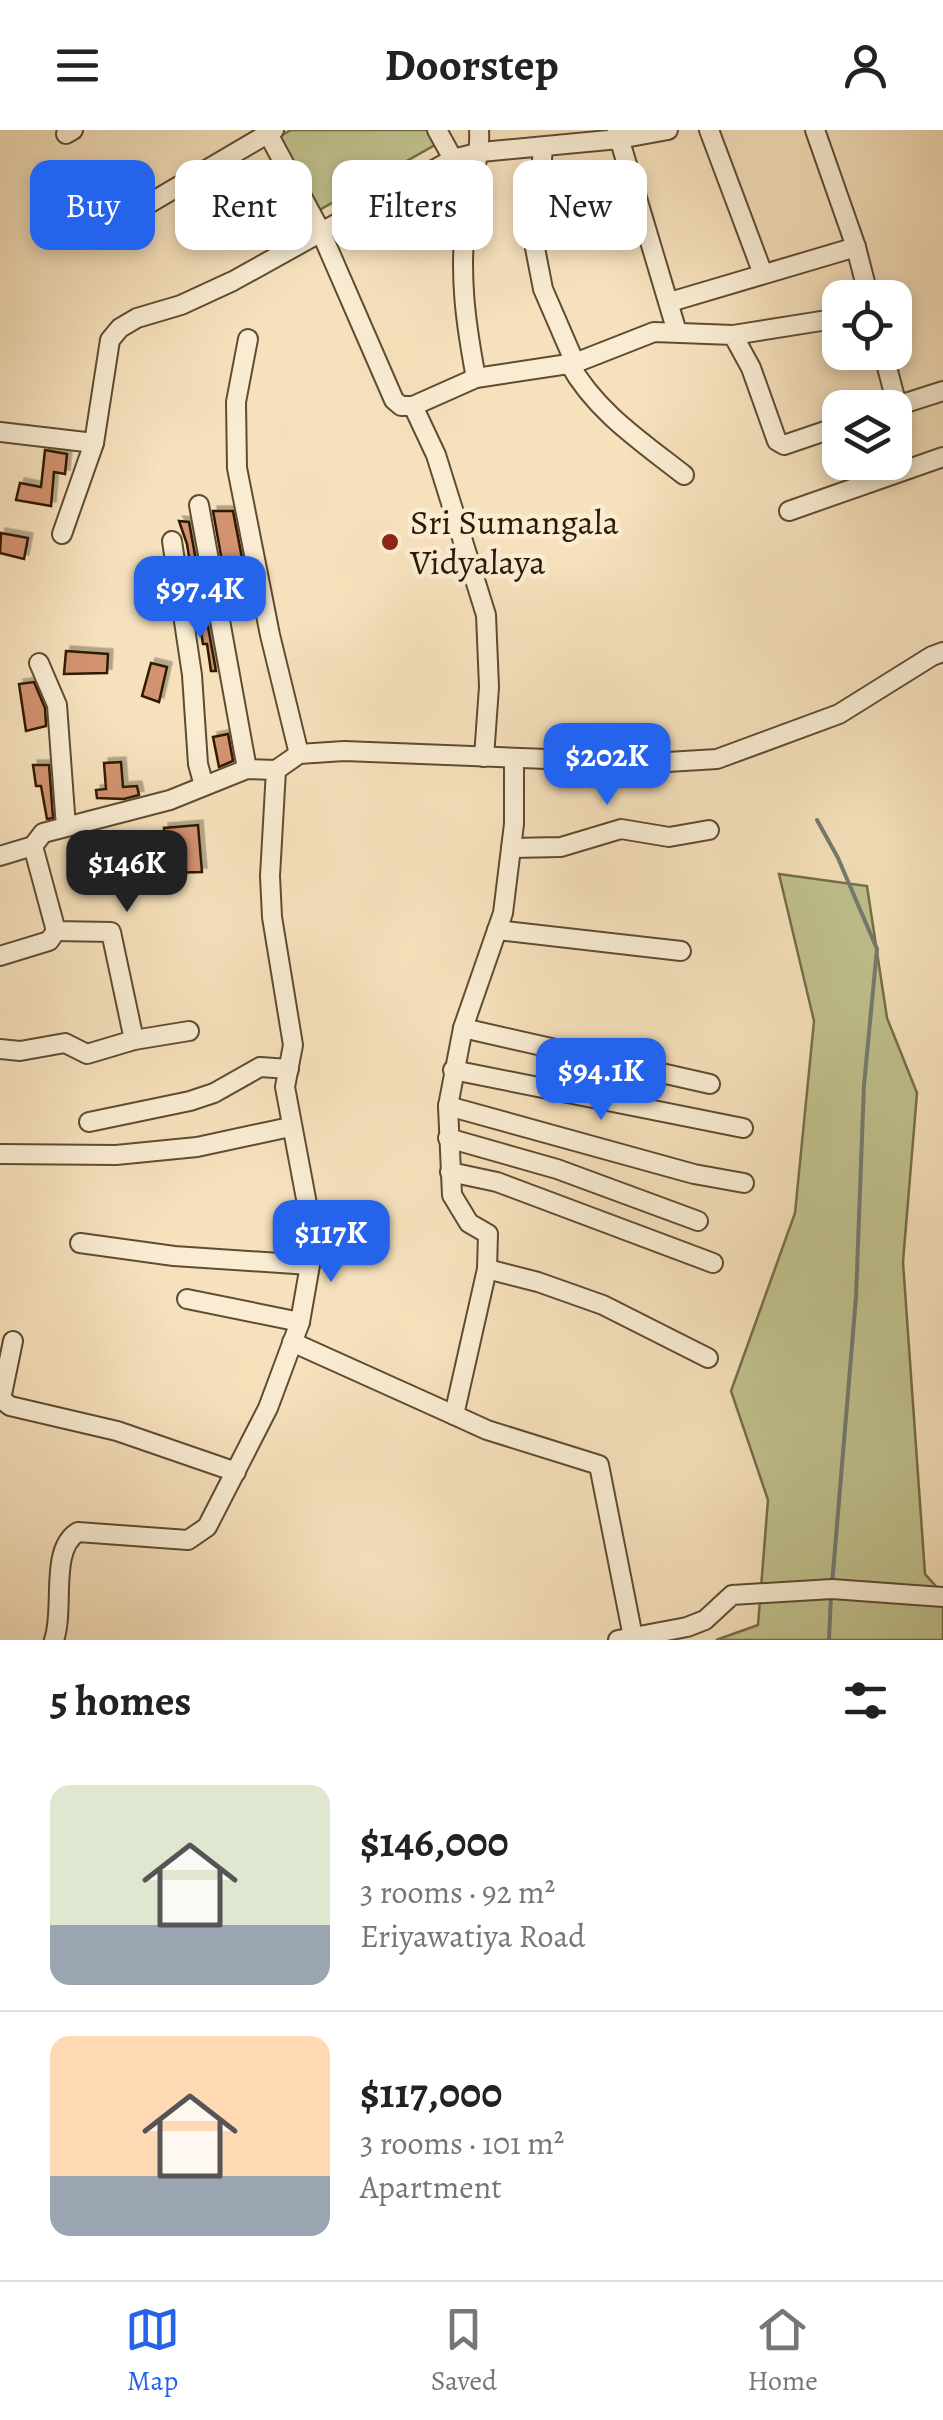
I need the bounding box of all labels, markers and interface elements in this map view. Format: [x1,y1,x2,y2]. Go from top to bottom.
text: Doorstep [384,34,559,96]
icon: menu [50,38,105,93]
icon: person [838,38,893,93]
chip: Buy [30,160,155,250]
chip: Rent [175,160,312,250]
chip: Filters [332,160,493,250]
chip: New [513,160,647,250]
map controls [822,280,912,480]
button: locate [822,280,912,370]
button: layers [822,390,912,480]
place label: Sri Sumangala Vidyalaya [409,498,619,586]
marker: Sri Sumangala Vidyalaya [379,531,401,553]
pin: $97.4K [119,556,281,641]
text: $97.4K [156,566,244,610]
pin: $202K [537,723,677,808]
text: $202K [566,733,648,777]
pin: $146K [57,830,197,915]
text: $146K [88,840,166,884]
pin: $94.1K [520,1038,682,1123]
text: $94.1K [558,1048,644,1092]
pin: $117K [261,1200,401,1285]
text: $117K [295,1210,367,1254]
text: 5 homes [50,1672,191,1729]
icon: filters [838,1673,893,1728]
text: $146,000 [360,1813,509,1870]
icon: home [130,1825,250,1945]
text: 3 rooms · 92 m² [360,1870,555,1914]
text: Eriyawatiya Road [360,1914,585,1958]
text: $117,000 [360,2064,502,2121]
icon: home [130,2076,250,2196]
text: 3 rooms · 101 m² [360,2121,564,2165]
text: Apartment [360,2165,502,2209]
tab: Map [125,2302,180,2400]
tab: Saved [431,2302,497,2400]
tab: Home [747,2302,818,2400]

